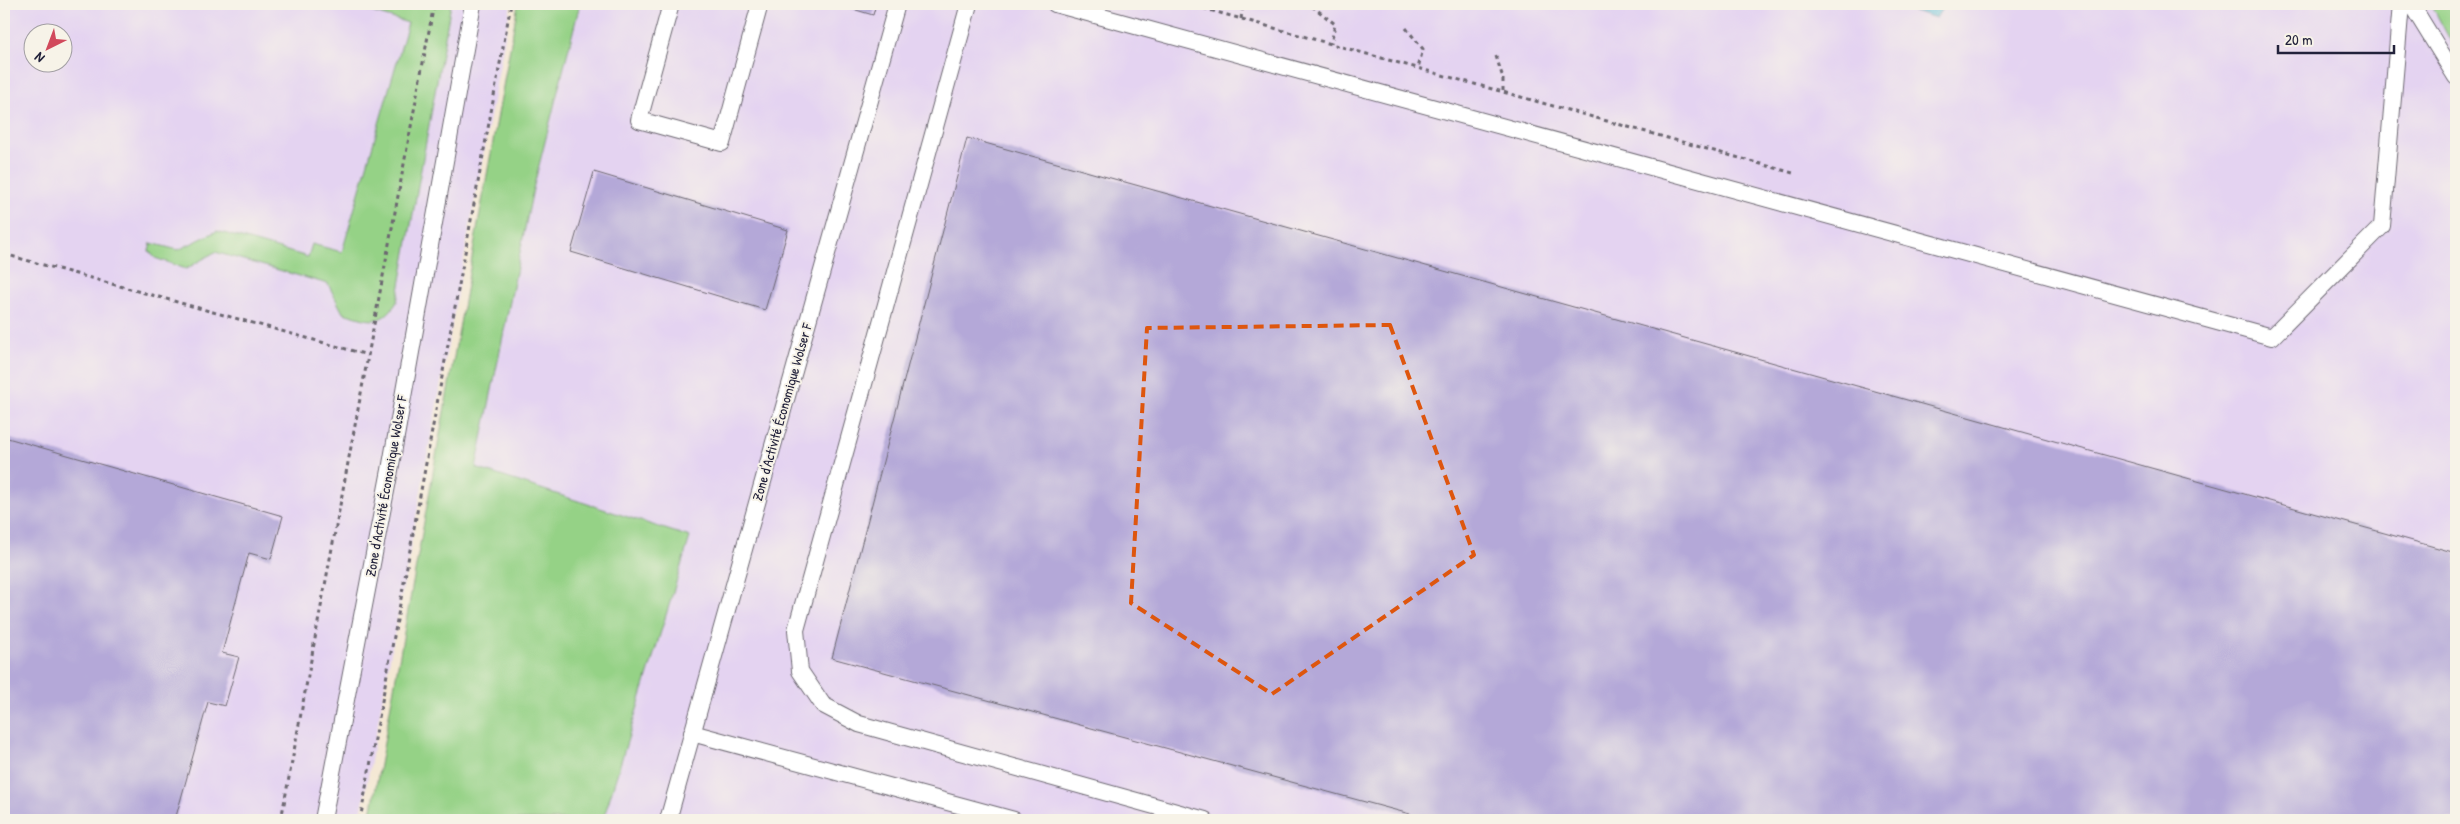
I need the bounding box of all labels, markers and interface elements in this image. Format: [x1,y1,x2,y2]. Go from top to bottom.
north arrow [22,22,72,72]
scale bar [2278,22,2394,54]
text: 20 m [2285,29,2312,50]
text: N [29,48,48,68]
street label: Zone d'Activité Économique Wolser F [747,320,817,503]
street label: Zone d'Activité Économique Wolser F [360,393,412,578]

